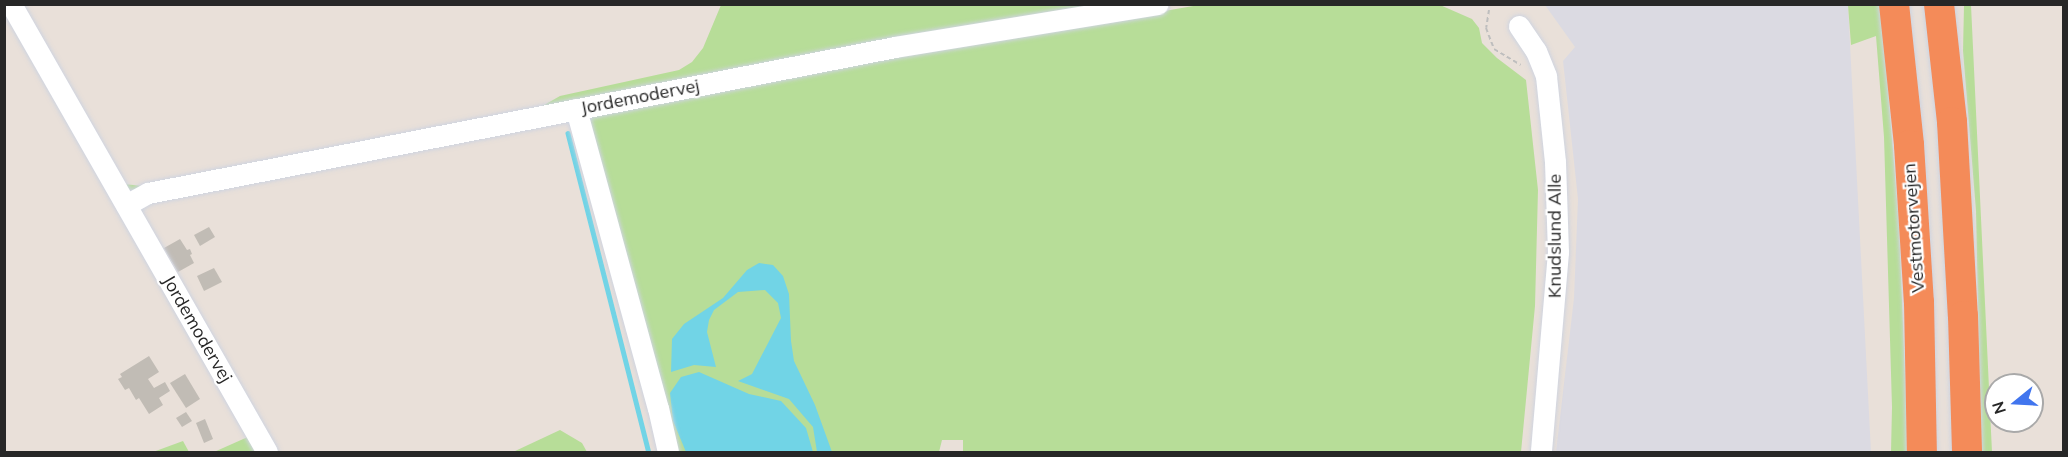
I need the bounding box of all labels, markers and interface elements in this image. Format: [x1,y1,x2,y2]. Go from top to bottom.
street label: Jordemodervej [579,75,701,119]
street label: Vestmotorvejen [1899,162,1929,294]
street label: Knudslund Alle [1544,174,1566,298]
street label: Jordemodervej [158,271,236,387]
north arrow [1984,373,2044,433]
text: N [1987,399,2010,417]

